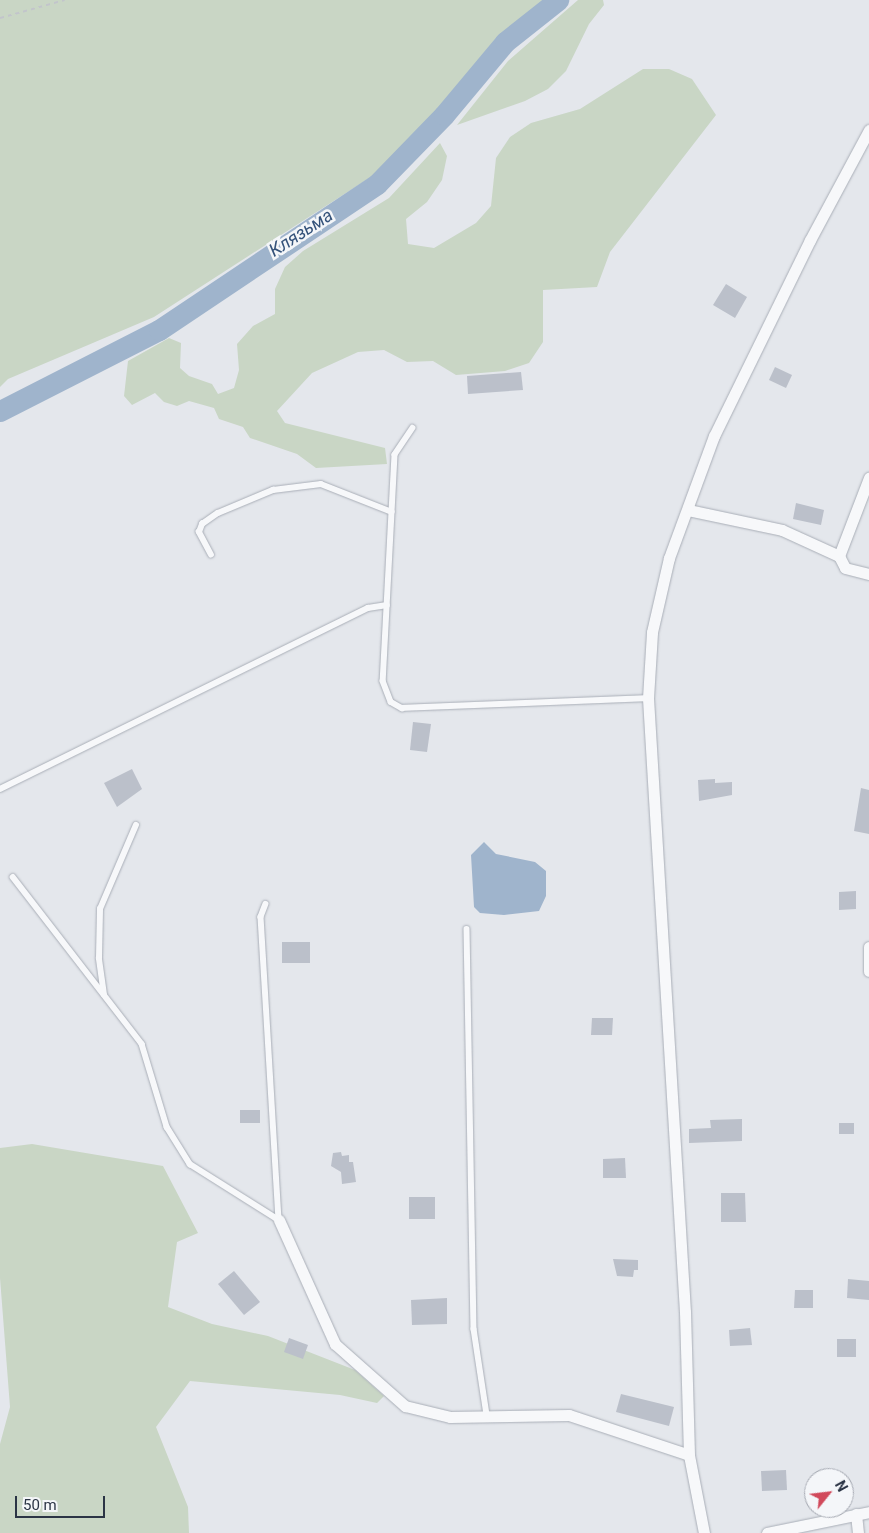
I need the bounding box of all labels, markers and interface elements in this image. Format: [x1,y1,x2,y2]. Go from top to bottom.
water label: Клязьма [265,204,337,262]
north arrow [804,1468,854,1518]
text: N [832,1478,851,1494]
scale bar [18,1486,108,1518]
text: 50 m [23,1496,57,1514]

